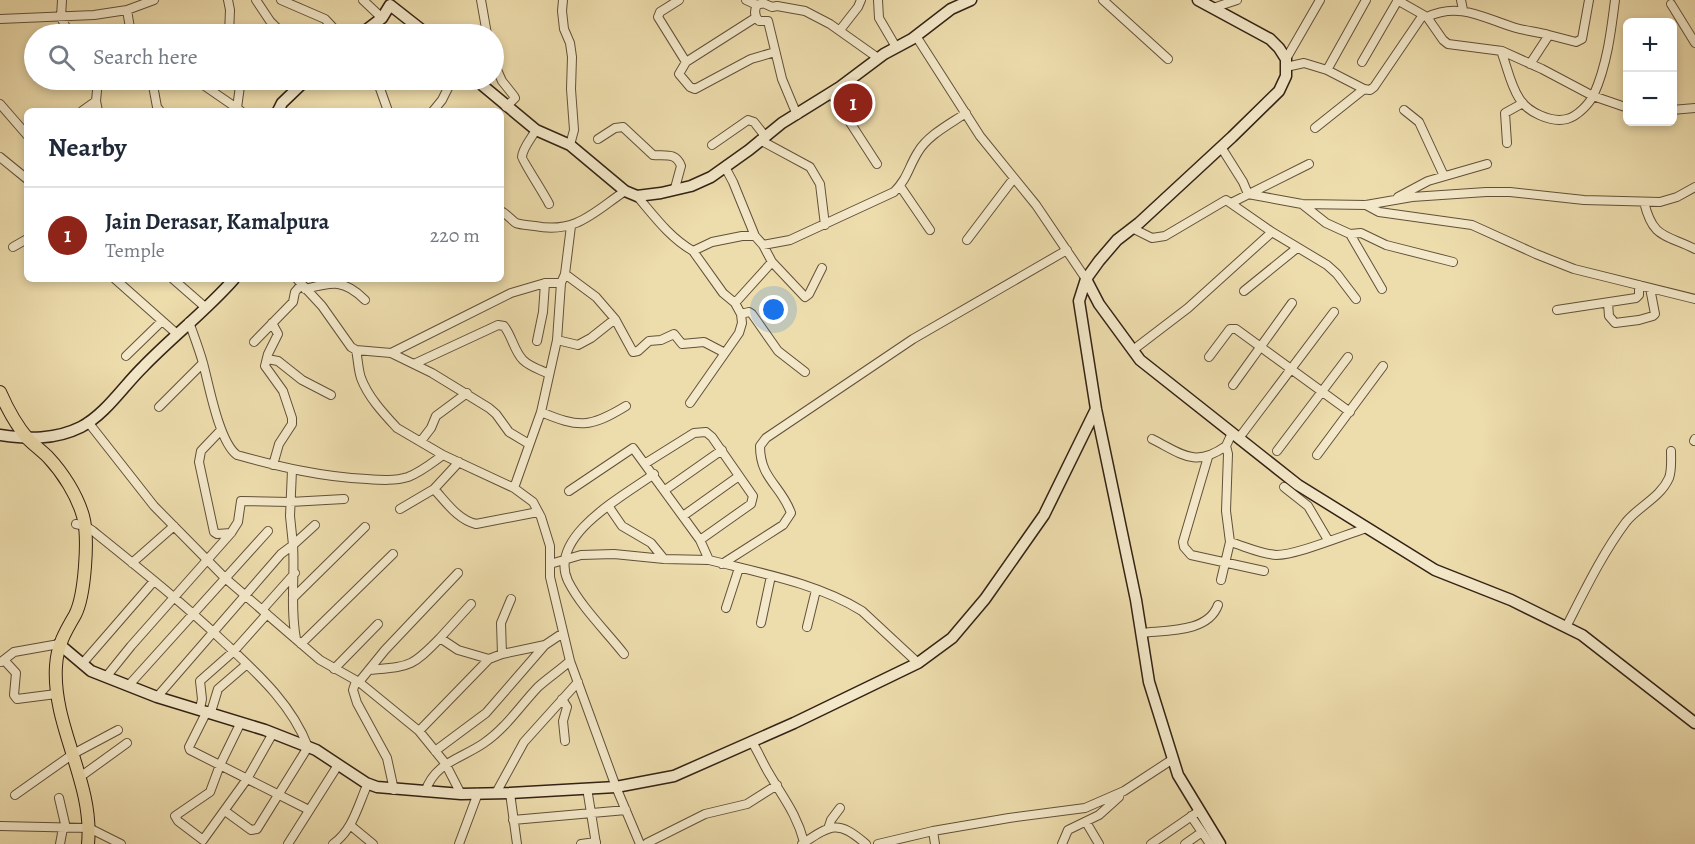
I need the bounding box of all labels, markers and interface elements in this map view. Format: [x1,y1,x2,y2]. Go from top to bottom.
map controls [1623,18,1677,126]
button: + [1623,18,1677,72]
search box [24,24,504,90]
icon: search [45,41,78,74]
text: Search here [93,42,198,72]
button: − [1623,72,1677,126]
pin: 1 [834,80,872,126]
text: Nearby [48,130,127,165]
text: Jain Derasar, Kamalpura [105,207,329,237]
text: 1 [64,222,71,249]
text: 220 m [430,222,480,249]
text: Temple [105,237,165,264]
your location [759,295,788,324]

